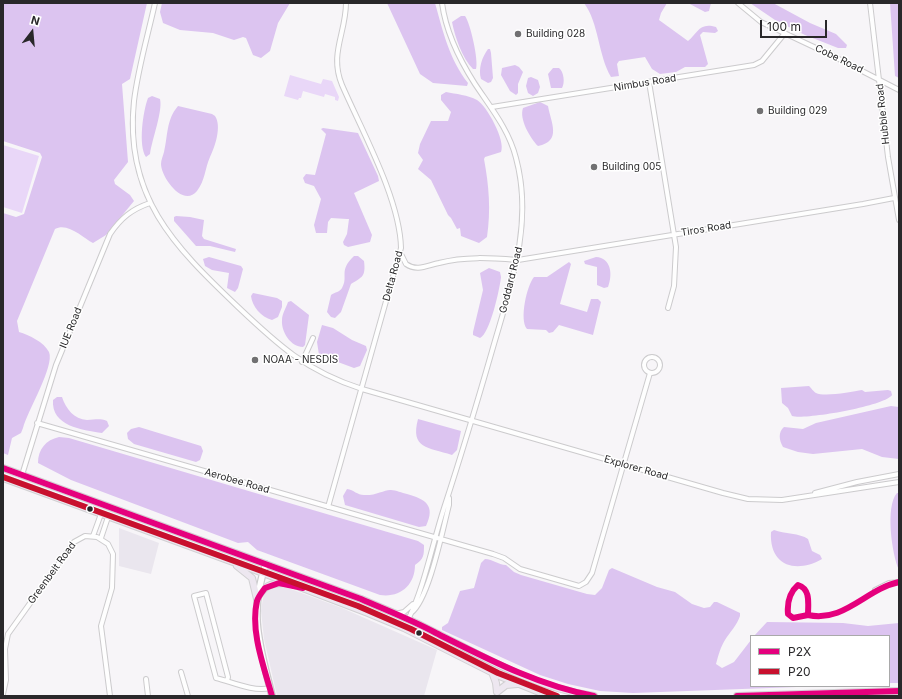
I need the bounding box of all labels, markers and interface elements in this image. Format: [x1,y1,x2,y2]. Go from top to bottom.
north arrow [12,12,52,52]
scale bar [762,12,829,38]
text: N [29,13,41,28]
text: 100 m [767,19,801,34]
place label: Building 028 [526,28,585,40]
marker: Building 028 [513,29,523,39]
street label: Cobe Road [813,42,865,76]
street label: Nimbus Road [613,72,677,94]
street label: Hubble Road [874,83,892,145]
place label: Building 029 [768,105,827,117]
marker: Building 029 [755,106,765,116]
place label: Building 005 [602,161,661,173]
marker: Building 005 [589,162,599,172]
street label: Tiros Road [680,219,732,239]
street label: Goddard Road [497,246,525,314]
street label: Delta Road [381,250,405,302]
street label: IUE Road [57,306,85,350]
place label: NOAA - NESDIS [263,354,338,366]
marker: NOAA - NESDIS [250,355,260,365]
street label: Explorer Road [603,453,669,483]
street label: Aerobee Road [203,466,271,496]
unlabelled marker [85,504,95,514]
street label: Greenbelt Road [26,540,78,606]
unlabelled marker [414,628,424,638]
legend [750,635,890,687]
text: P2X [788,644,811,659]
text: P20 [788,664,811,679]

